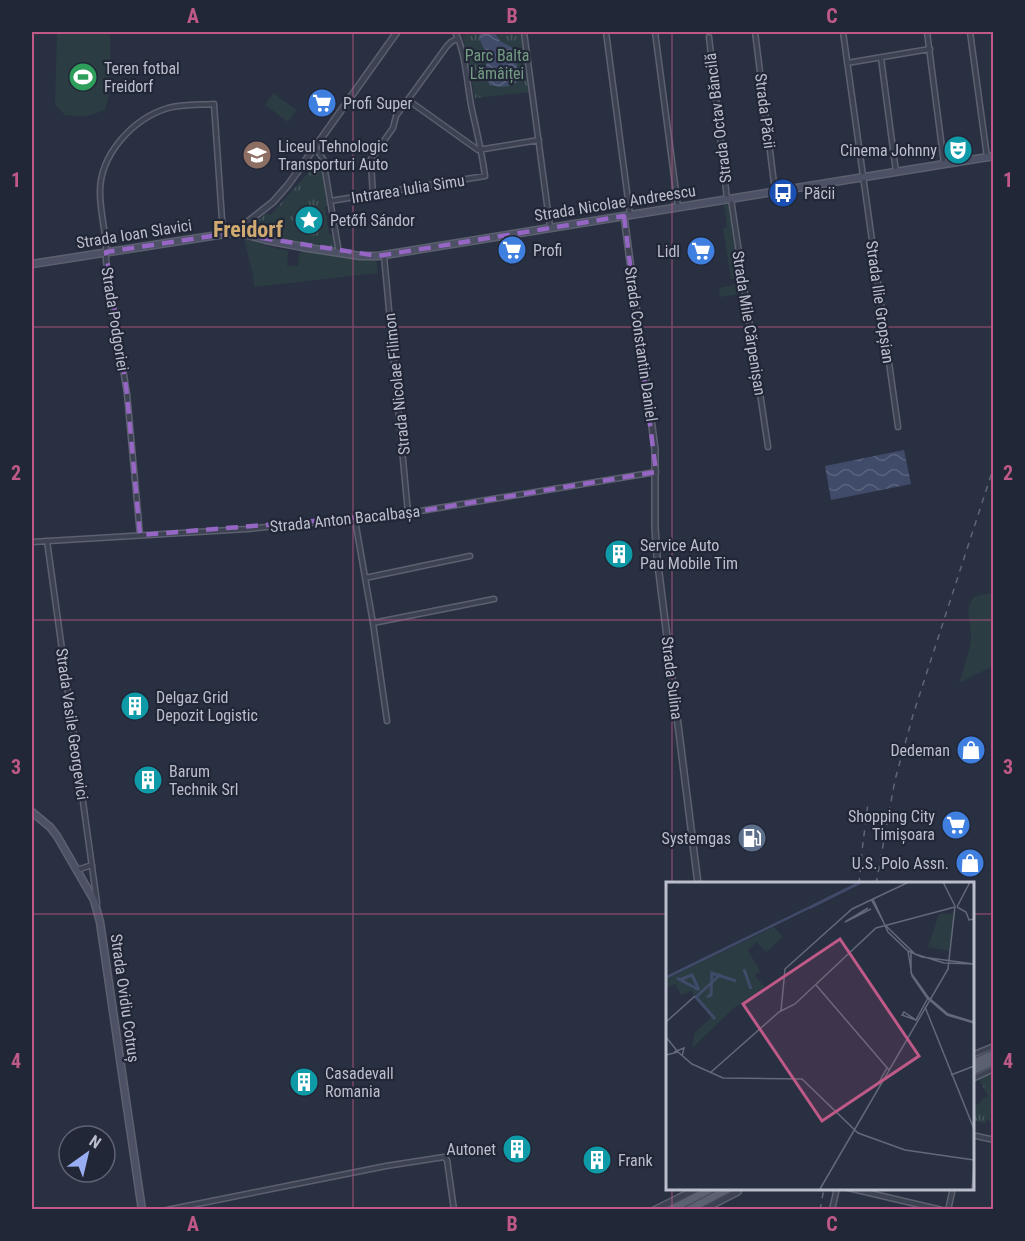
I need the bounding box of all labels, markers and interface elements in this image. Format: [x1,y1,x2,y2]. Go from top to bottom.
text: A [187,4,199,28]
text: B [506,4,518,28]
text: C [826,4,838,28]
park label: Parc Balta Lămâiței [465,46,529,84]
street label: Strada Octav Băncilă [701,52,735,184]
place label: Teren fotbal Freidorf [104,59,180,96]
sports icon: Teren fotbal Freidorf [67,61,99,93]
street label: Strada Păcii [751,72,779,150]
supermarket icon: Profi Super [306,87,338,119]
place label: Profi Super [343,94,413,113]
theatre icon: Cinema Johnny [942,134,974,166]
place label: Liceul Tehnologic Transporturi Auto [278,137,388,174]
school or university icon: Liceul Tehnologic Transporturi Auto [241,139,273,171]
place label: Cinema Johnny [840,141,937,160]
text: 1 [11,168,21,192]
text: 1 [1003,168,1013,192]
street label: Intrarea Iulia Simu [350,171,466,207]
bus stop icon: Păcii [767,177,799,209]
street label: Strada Nicolae Andreescu [533,181,697,225]
place label: Păcii [804,184,835,203]
place icon: Petőfi Sándor [293,204,325,236]
place label: Petőfi Sándor [330,211,415,230]
street label: Strada Ioan Slavici [75,215,193,253]
district label: Freidorf [213,217,283,242]
supermarket icon: Profi [496,234,528,266]
supermarket icon: Lidl [685,235,717,267]
street label: Strada Ilie Gropșian [861,240,898,365]
place label: Profi [533,241,562,260]
place label: Lidl [657,242,680,261]
street label: Strada Mile Cărpenișan [727,249,770,397]
street label: Strada Constantin Daniel [621,265,661,423]
street label: Strada Podgoriei [97,266,133,372]
street label: Strada Nicolae Filimon [380,312,414,456]
text: 2 [11,461,21,485]
text: 2 [1003,461,1013,485]
street label: Strada Anton Bacalbașa [269,502,421,537]
place label: Service Auto Pau Mobile Tim [640,536,738,573]
building icon: Service Auto Pau Mobile Tim [603,538,635,570]
street label: Strada Sulina [657,635,687,721]
street label: Strada Vasile Georgevici [52,647,92,801]
place label: Delgaz Grid Depozit Logistic [156,688,258,725]
building icon: Delgaz Grid Depozit Logistic [119,690,151,722]
shop icon: Dedeman [955,734,987,766]
place label: Dedeman [890,741,950,760]
text: 3 [11,755,21,779]
text: 3 [1003,755,1013,779]
place label: Barum Technik Srl [169,762,238,799]
building icon: Barum Technik Srl [132,764,164,796]
place label: Shopping City Timișoara [848,807,935,845]
supermarket icon: Shopping City Timișoara [940,809,972,841]
fuel station icon: Systemgas [736,822,768,854]
place label: Systemgas [662,829,731,848]
shop icon: U.S. Polo Assn. [954,847,986,879]
place label: U.S. Polo Assn. [852,854,949,873]
inset map [666,882,974,1190]
street label: Strada Ovidiu Cotruș [106,933,143,1064]
text: 4 [11,1049,21,1073]
text: 4 [1003,1049,1013,1073]
place label: Casadevall Romania [325,1064,394,1101]
building icon: Casadevall Romania [288,1066,320,1098]
north arrow [57,1124,117,1184]
text: N [86,1131,104,1153]
building icon: Autonet [501,1133,533,1165]
place label: Autonet [447,1140,496,1159]
building icon: Frank [581,1144,613,1176]
place label: Frank [618,1151,653,1170]
text: A [187,1212,199,1236]
text: B [506,1212,518,1236]
text: C [826,1212,838,1236]

